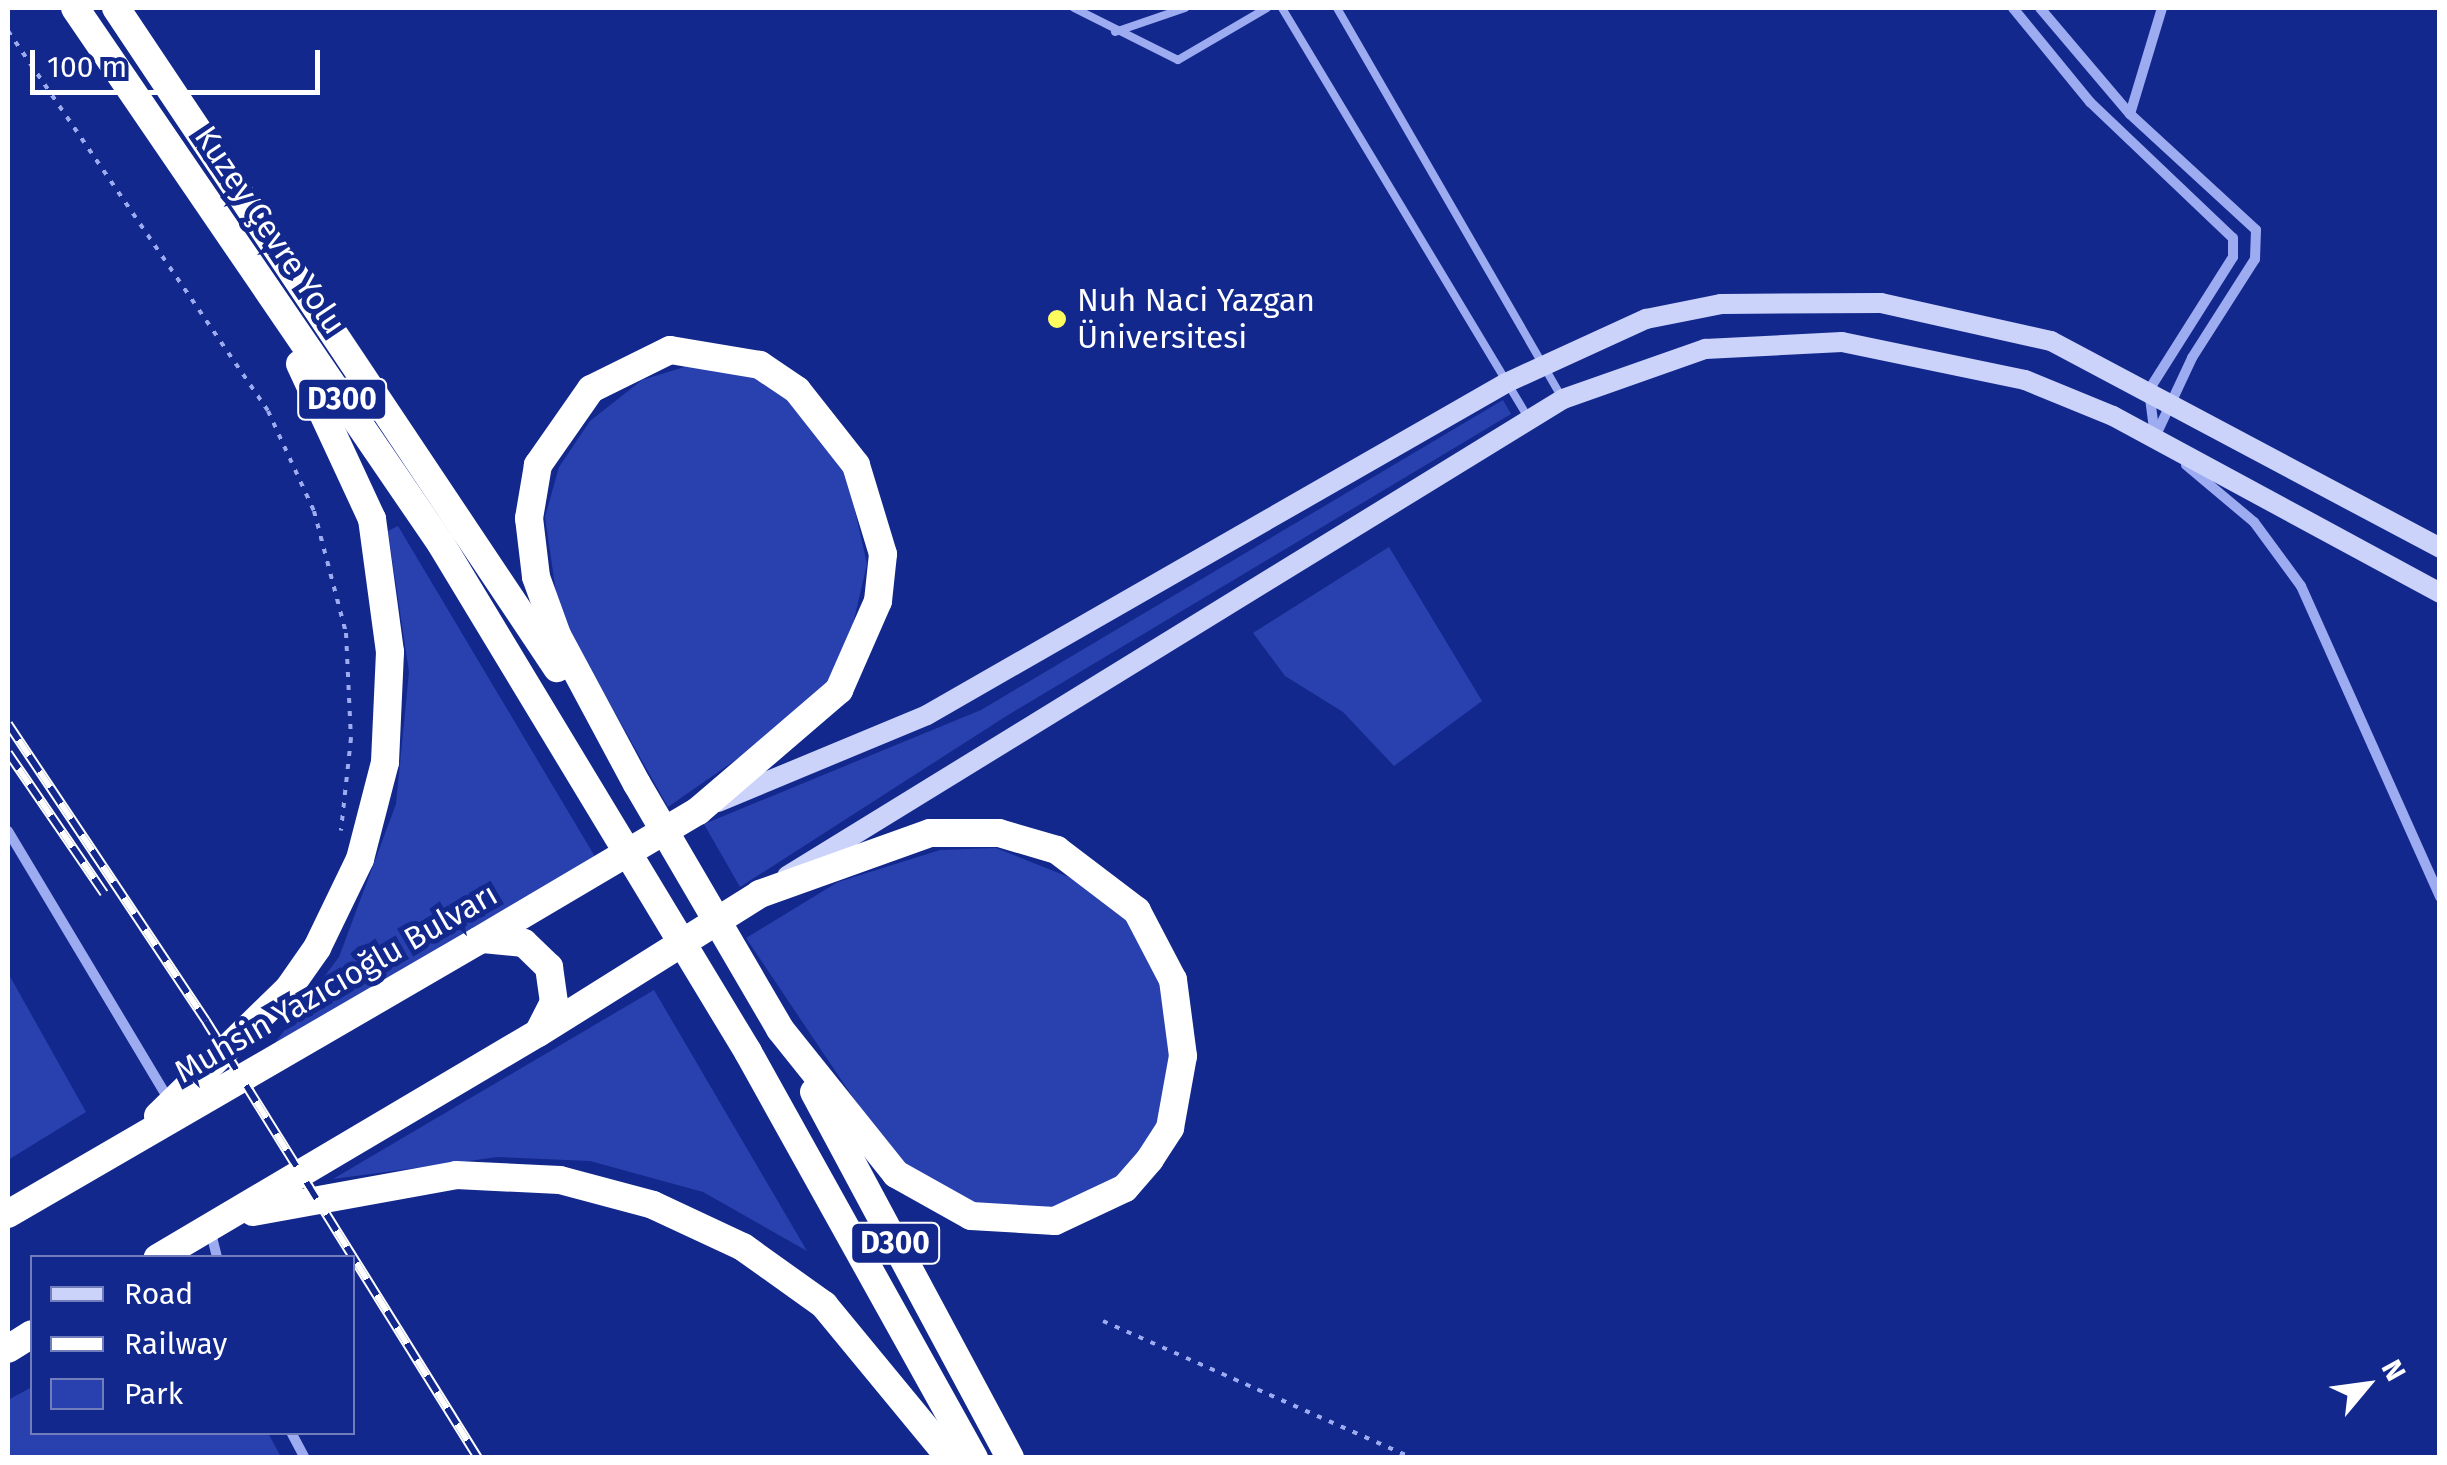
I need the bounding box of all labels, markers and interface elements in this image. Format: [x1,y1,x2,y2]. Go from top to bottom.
scale bar [35,30,325,92]
text: 100 m [47,49,127,85]
street label: Kuzey Çevre Yolu [186,119,354,341]
place label: Nuh Naci Yazgan Üniversitesi [1077,282,1315,357]
marker: Nuh Naci Yazgan Üniversitesi [1046,308,1068,330]
road number: D300 [297,374,387,424]
street label: Muhsin Yazıcıoğlu Bulvarı [168,875,504,1091]
road number: D300 [850,1218,940,1268]
legend [30,1255,355,1435]
text: Road [124,1276,193,1312]
text: Railway [124,1326,227,1362]
north arrow [2317,1335,2417,1435]
text: N [2375,1354,2413,1386]
text: Park [124,1376,183,1412]

